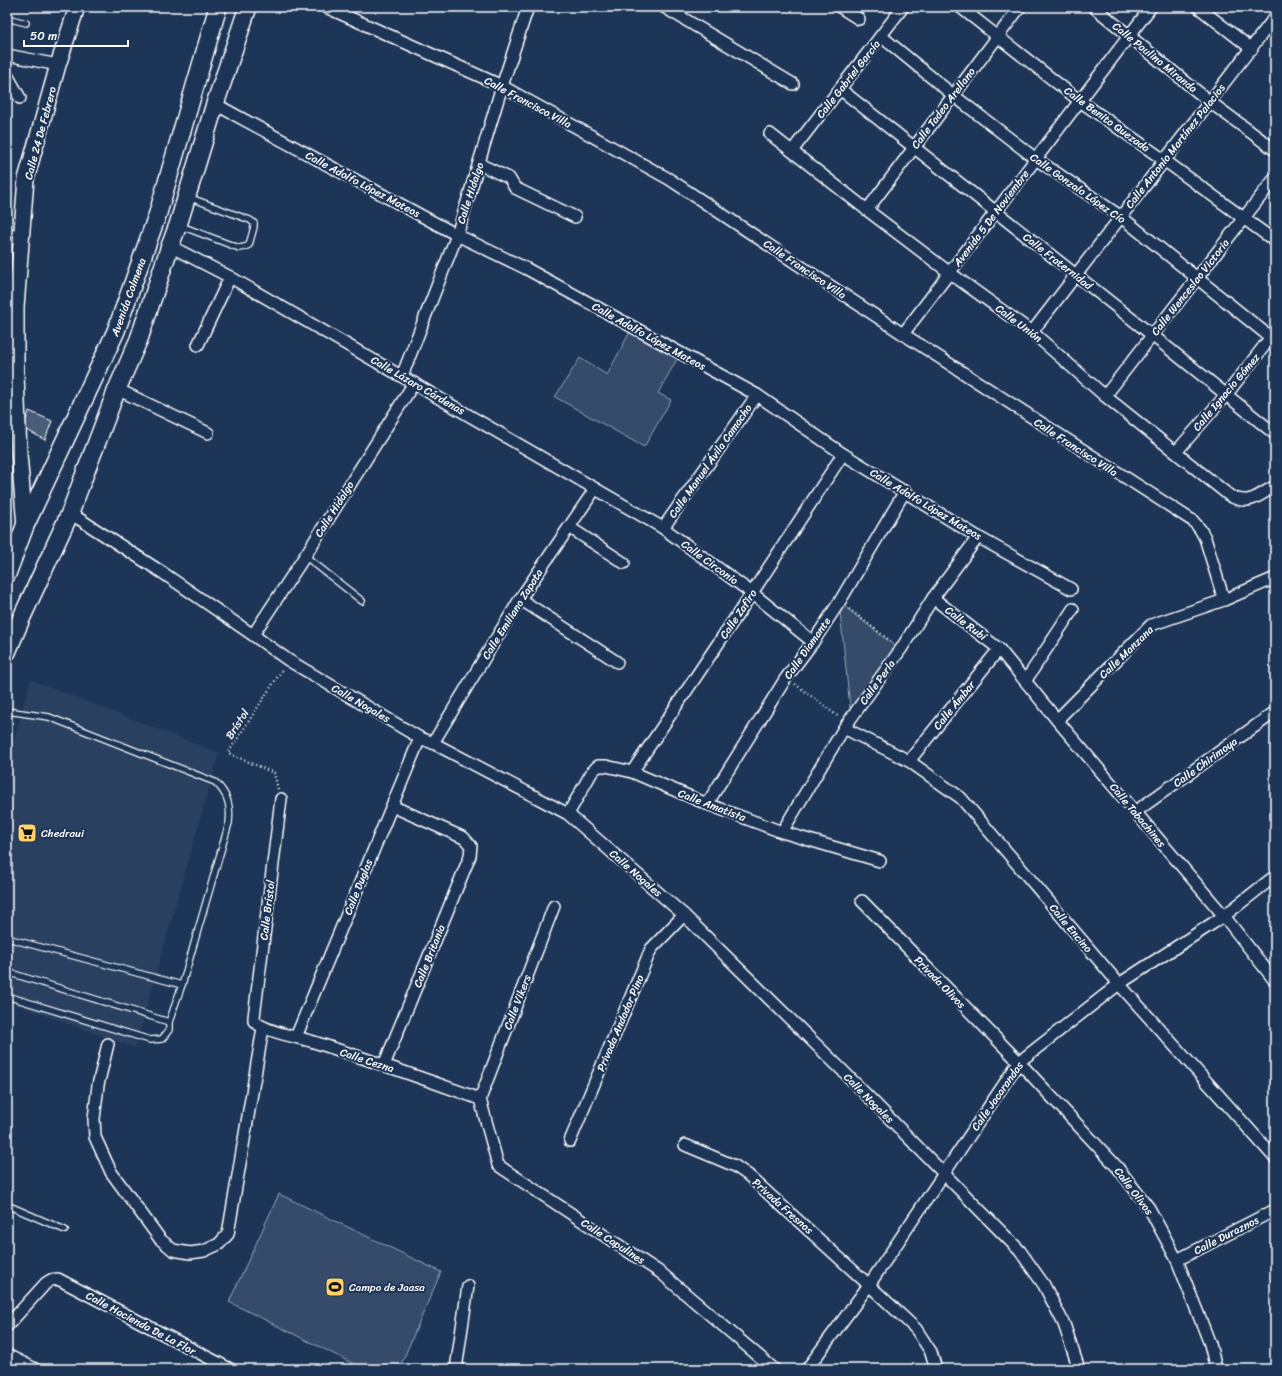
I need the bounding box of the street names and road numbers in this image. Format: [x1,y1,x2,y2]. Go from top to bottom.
street label: Calle Paulino Miranda [1108,17,1202,98]
street label: Calle Gabriel García [811,35,886,123]
street label: Calle Tadeo Arellano [906,63,981,153]
street label: Calle Francisco Villa [481,71,575,134]
street label: Calle Antonio Martínez Palacios [1120,79,1231,213]
street label: Calle Benito Quezada [1060,82,1154,158]
street label: Calle 24 De Febrero [19,84,62,182]
street label: Calle Adolfo López Mateos [302,146,424,223]
street label: Calle Gonzalo López Cío [1026,148,1130,229]
street label: Calle Hidalgo [452,160,489,226]
street label: Avenida 5 De Noviembre [948,165,1035,272]
street label: Calle Fraternidad [1019,228,1098,296]
street label: Calle Francisco Villa [759,234,851,305]
street label: Calle Wenceslao Victoria [1146,234,1235,340]
street label: Avenida Colmena [105,255,152,340]
street label: Calle Adolfo López Mateos [588,297,710,376]
street label: Calle Unión [991,299,1046,348]
street label: Calle Ignacio Gómez [1188,348,1265,436]
street label: Calle Lázaro Cárdenas [367,351,469,421]
street label: Calle Manuel Ávila Camacho [664,400,757,522]
street label: Calle Francisco Villa [1030,413,1122,482]
street label: Calle Adolfo López Mateos [866,463,986,546]
street label: Calle Hidalgo [310,477,360,541]
street label: Calle Circonio [677,535,743,590]
street label: Calle Emiliano Zapata [477,565,548,663]
street label: Calle Zafiro [715,585,762,643]
street label: Calle Rubí [941,601,992,647]
street label: Calle Diamante [779,613,836,683]
street label: Calle Manzana [1094,621,1159,684]
street label: Calle Perla [854,655,901,709]
street label: Calle Ámbar [928,675,981,734]
street label: Calle Nogales [328,679,395,728]
street label: Brístol [221,705,255,743]
street label: Calle Chirimoya [1169,732,1242,792]
street label: Calle Tabachines [1105,779,1171,853]
street label: Calle Amatista [675,784,749,827]
street label: Calle Nogales [605,845,667,903]
street label: Calle Duglas [339,855,379,918]
street label: Calle Brístol [254,878,281,941]
street label: Calle Encino [1044,900,1097,957]
street label: Calle Britania [408,921,451,991]
street label: Privada Olivos [909,951,970,1014]
street label: Calle Vikers [498,971,537,1033]
street label: Privada Andador Pino [591,971,650,1075]
street label: Calle Cezna [337,1043,397,1078]
street label: Calle Jacarandas [966,1057,1029,1135]
street label: Calle Nogales [839,1069,899,1129]
street label: Calle Olivos [1109,1163,1159,1220]
street label: Privada Fresnos [748,1174,818,1240]
street label: Calle Duraznos [1190,1211,1263,1260]
street label: Calle Capulines [577,1214,649,1270]
street label: Calle Hacienda De La Flor [82,1286,201,1361]

